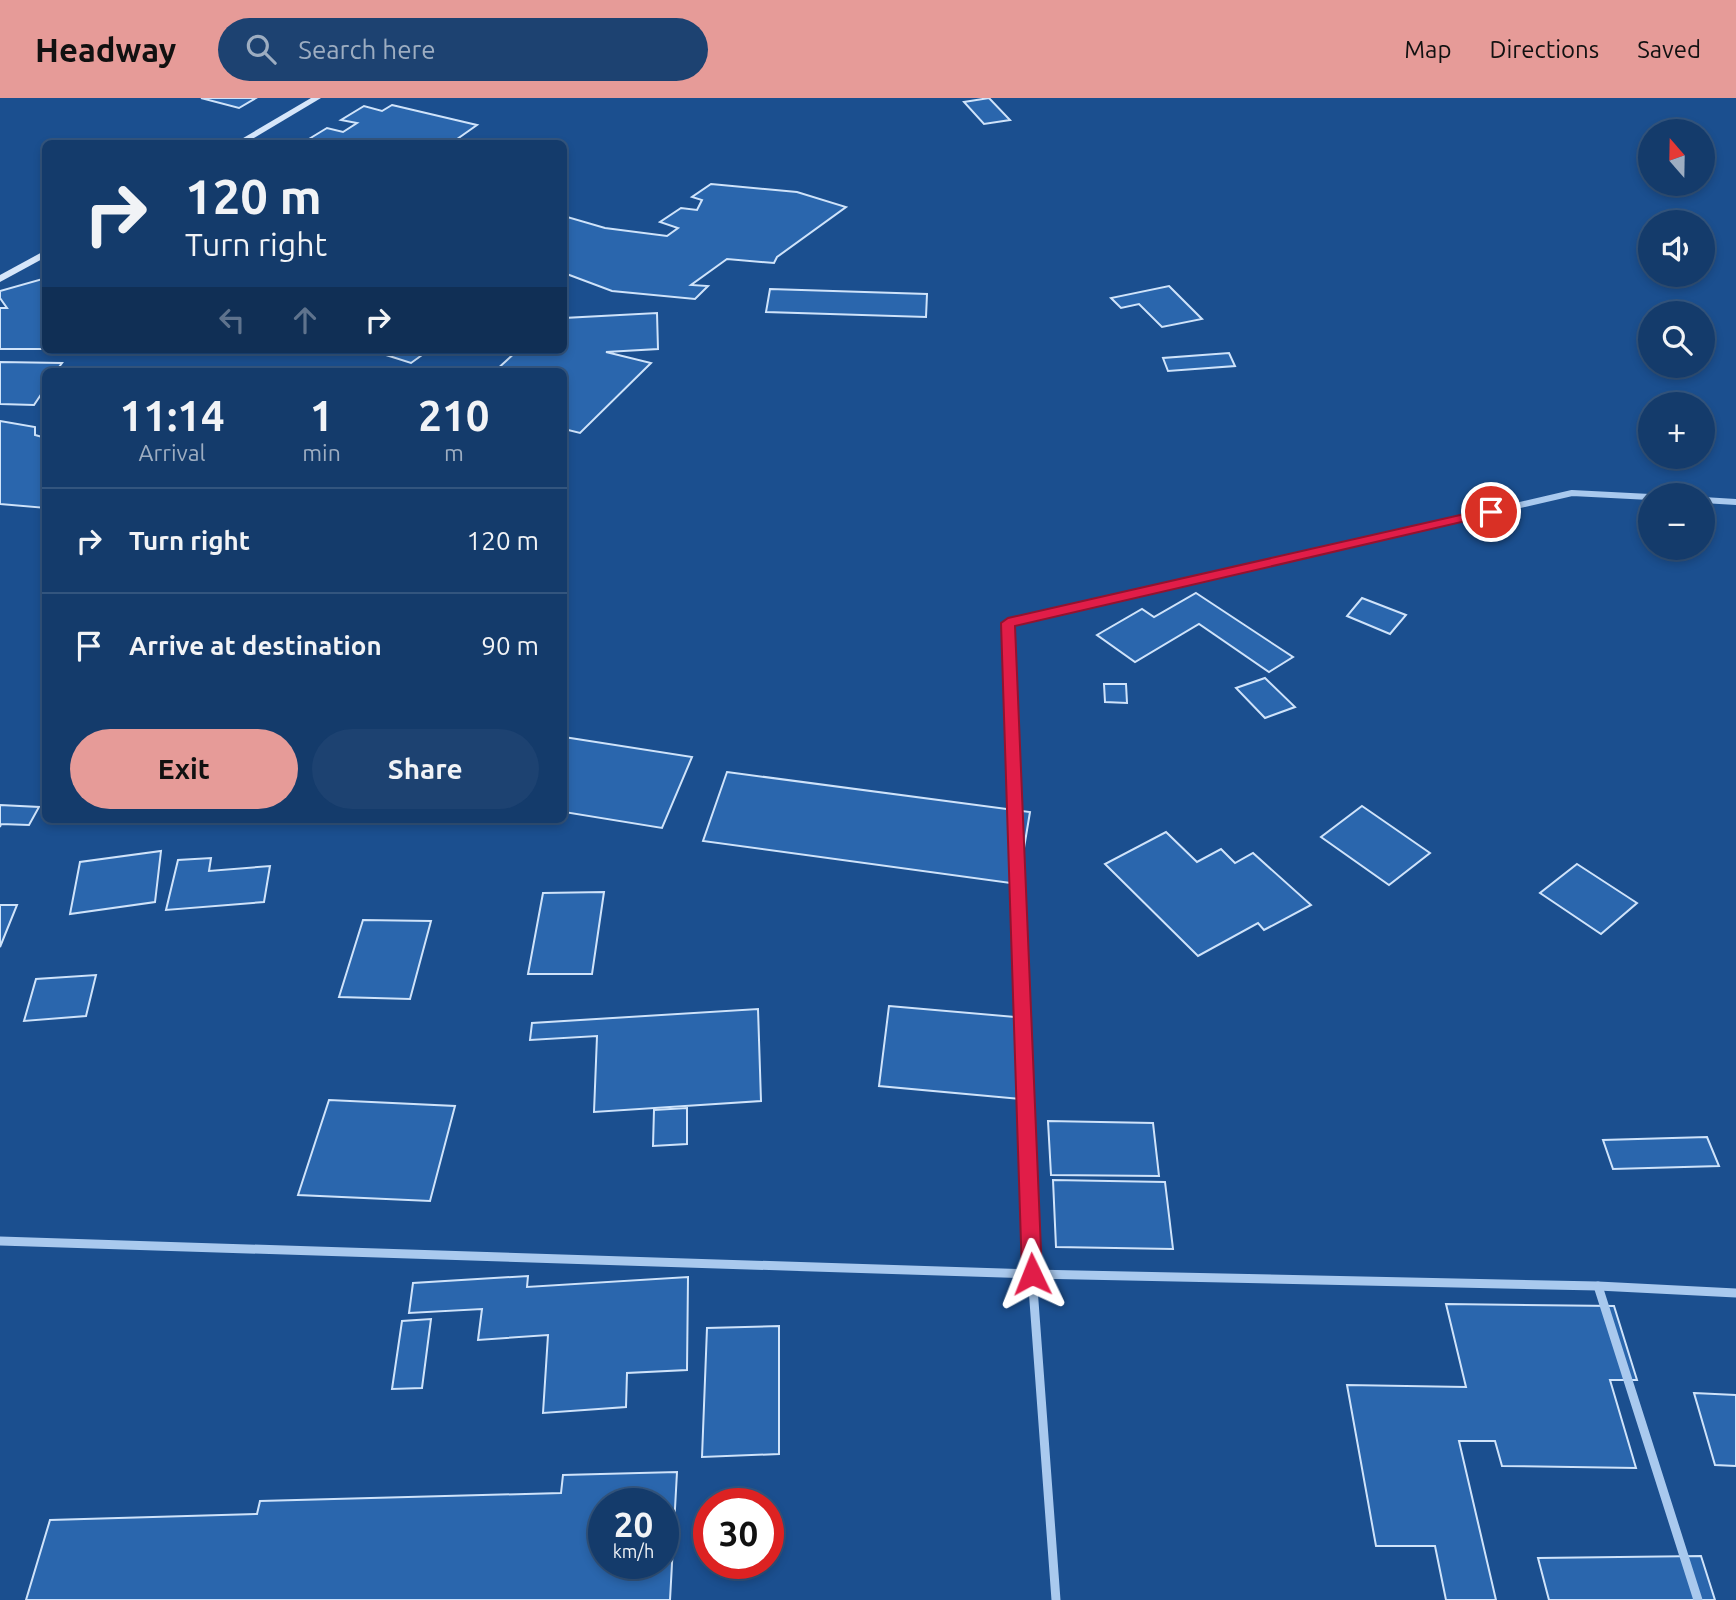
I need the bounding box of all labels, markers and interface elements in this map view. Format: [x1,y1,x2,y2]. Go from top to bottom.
search box [218,18,708,81]
icon: search [242,30,280,68]
text: Headway [35,31,176,68]
text: Search here [298,35,436,64]
text: Map [1404,36,1451,63]
text: Directions [1489,36,1599,63]
text: Saved [1637,36,1701,63]
north arrow [1638,119,1715,196]
map controls [1638,119,1715,560]
icon: right [70,168,161,259]
text: 120 m [185,168,322,223]
button: sound [1638,210,1715,287]
text: Turn right [185,226,327,262]
icon: left [213,301,251,339]
icon: ahead [286,301,324,339]
icon: right [359,301,397,339]
button: search [1638,301,1715,378]
text: 11:14 [120,392,225,439]
text: 1 [310,392,333,439]
text: 210 [418,392,489,439]
button: + [1638,392,1715,469]
text: Arrival [139,440,206,465]
text: min [302,440,341,465]
text: m [444,440,464,465]
pin [1461,482,1521,542]
button: − [1638,483,1715,560]
icon: arrive [1472,493,1510,531]
icon: right [70,522,108,560]
text: Turn right [129,526,250,555]
text: 120 m [467,526,539,555]
icon: arrive [70,627,108,665]
text: Arrive at destination [129,631,382,660]
text: 90 m [481,631,539,660]
button: Exit [70,729,298,809]
button: Share [312,729,539,809]
position arrow [995,1237,1069,1311]
speed limit sign: 30 [693,1488,784,1579]
text: 20 [614,1504,653,1544]
text: km/h [613,1541,654,1561]

